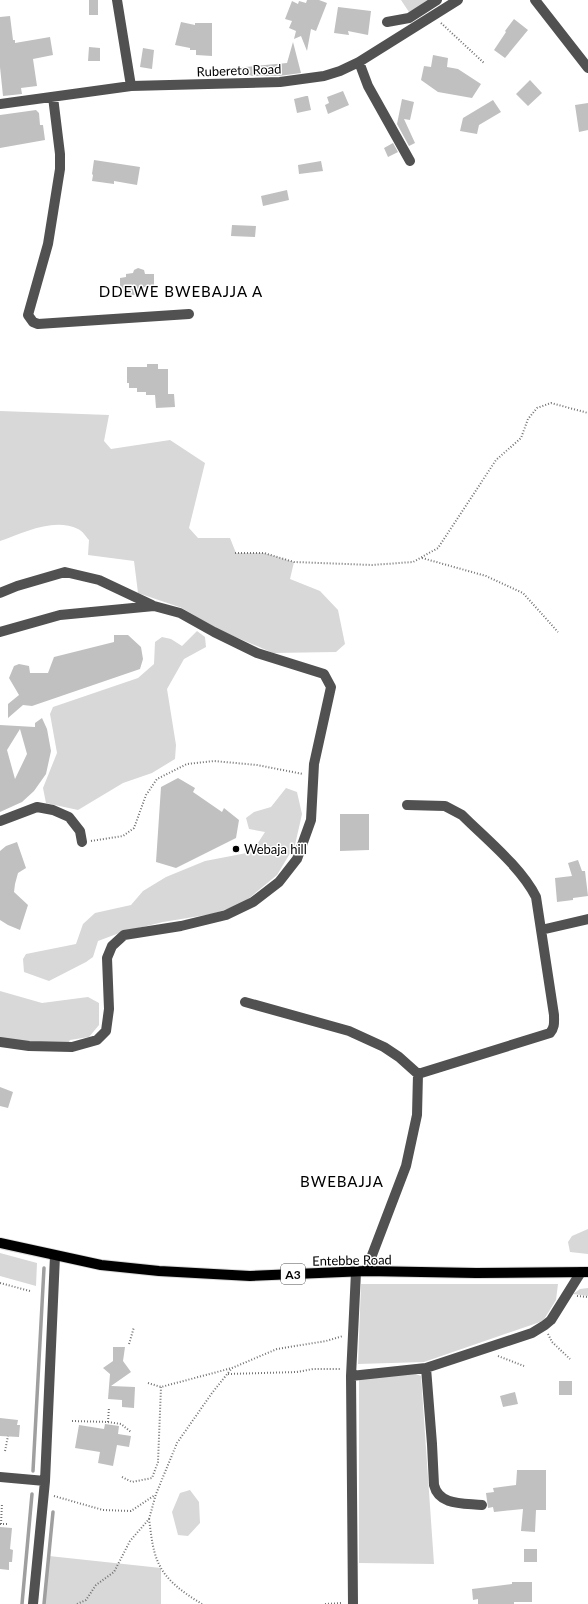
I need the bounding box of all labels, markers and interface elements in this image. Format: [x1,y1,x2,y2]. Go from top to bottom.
street label: Rubereto Road [196,61,282,79]
district label: DDEWE BWEBAJJA A [99,282,263,300]
place label: Webaja hill [244,841,307,857]
marker: Webaja hill [231,844,241,854]
district label: BWEBAJJA [300,1172,384,1190]
street label: Entebbe Road [312,1251,392,1269]
road number: A3 [281,1264,305,1284]

